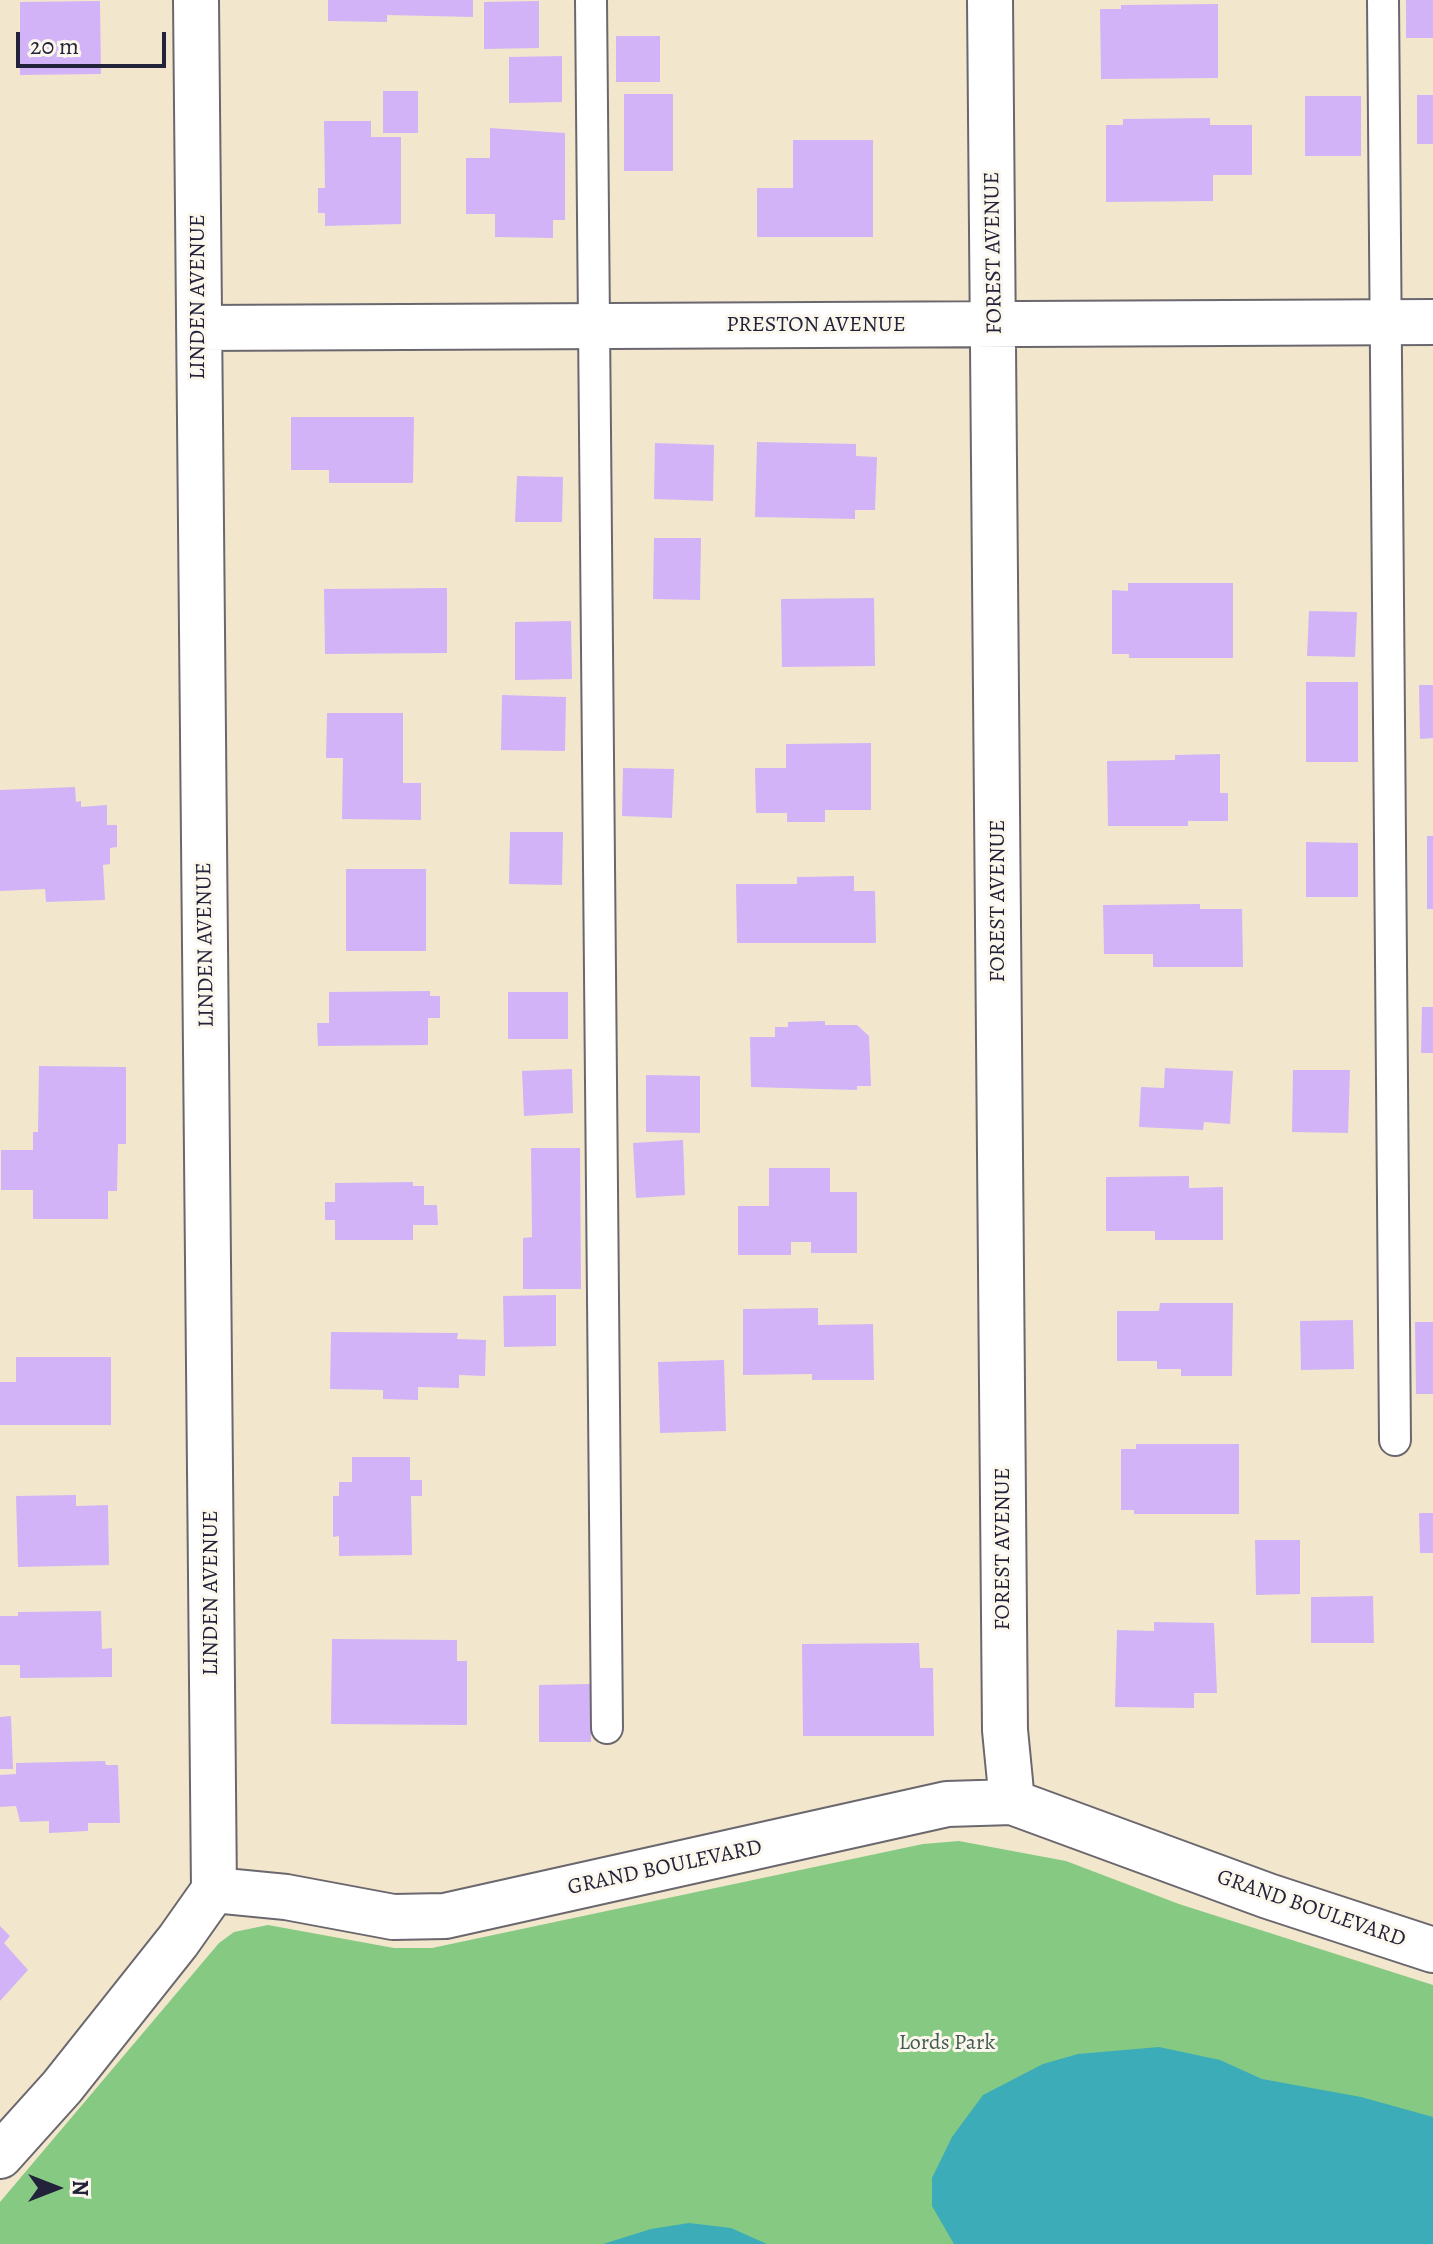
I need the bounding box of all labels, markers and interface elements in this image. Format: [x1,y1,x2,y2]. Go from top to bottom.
scale bar [20,16,170,66]
text: 20 m [30,30,79,62]
street label: FOREST AVENUE [979,171,1009,335]
street label: LINDEN AVENUE [186,214,212,380]
street label: PRESTON AVENUE [726,313,906,339]
street label: FOREST AVENUE [986,820,1012,982]
street label: LINDEN AVENUE [191,862,221,1028]
street label: FOREST AVENUE [991,1468,1017,1630]
street label: LINDEN AVENUE [199,1510,225,1676]
street label: GRAND BOULEVARD [565,1835,765,1901]
street label: GRAND BOULEVARD [1213,1864,1409,1954]
park label: Lords Park [899,2031,995,2057]
north arrow [16,2148,96,2228]
text: N [65,2180,95,2196]

